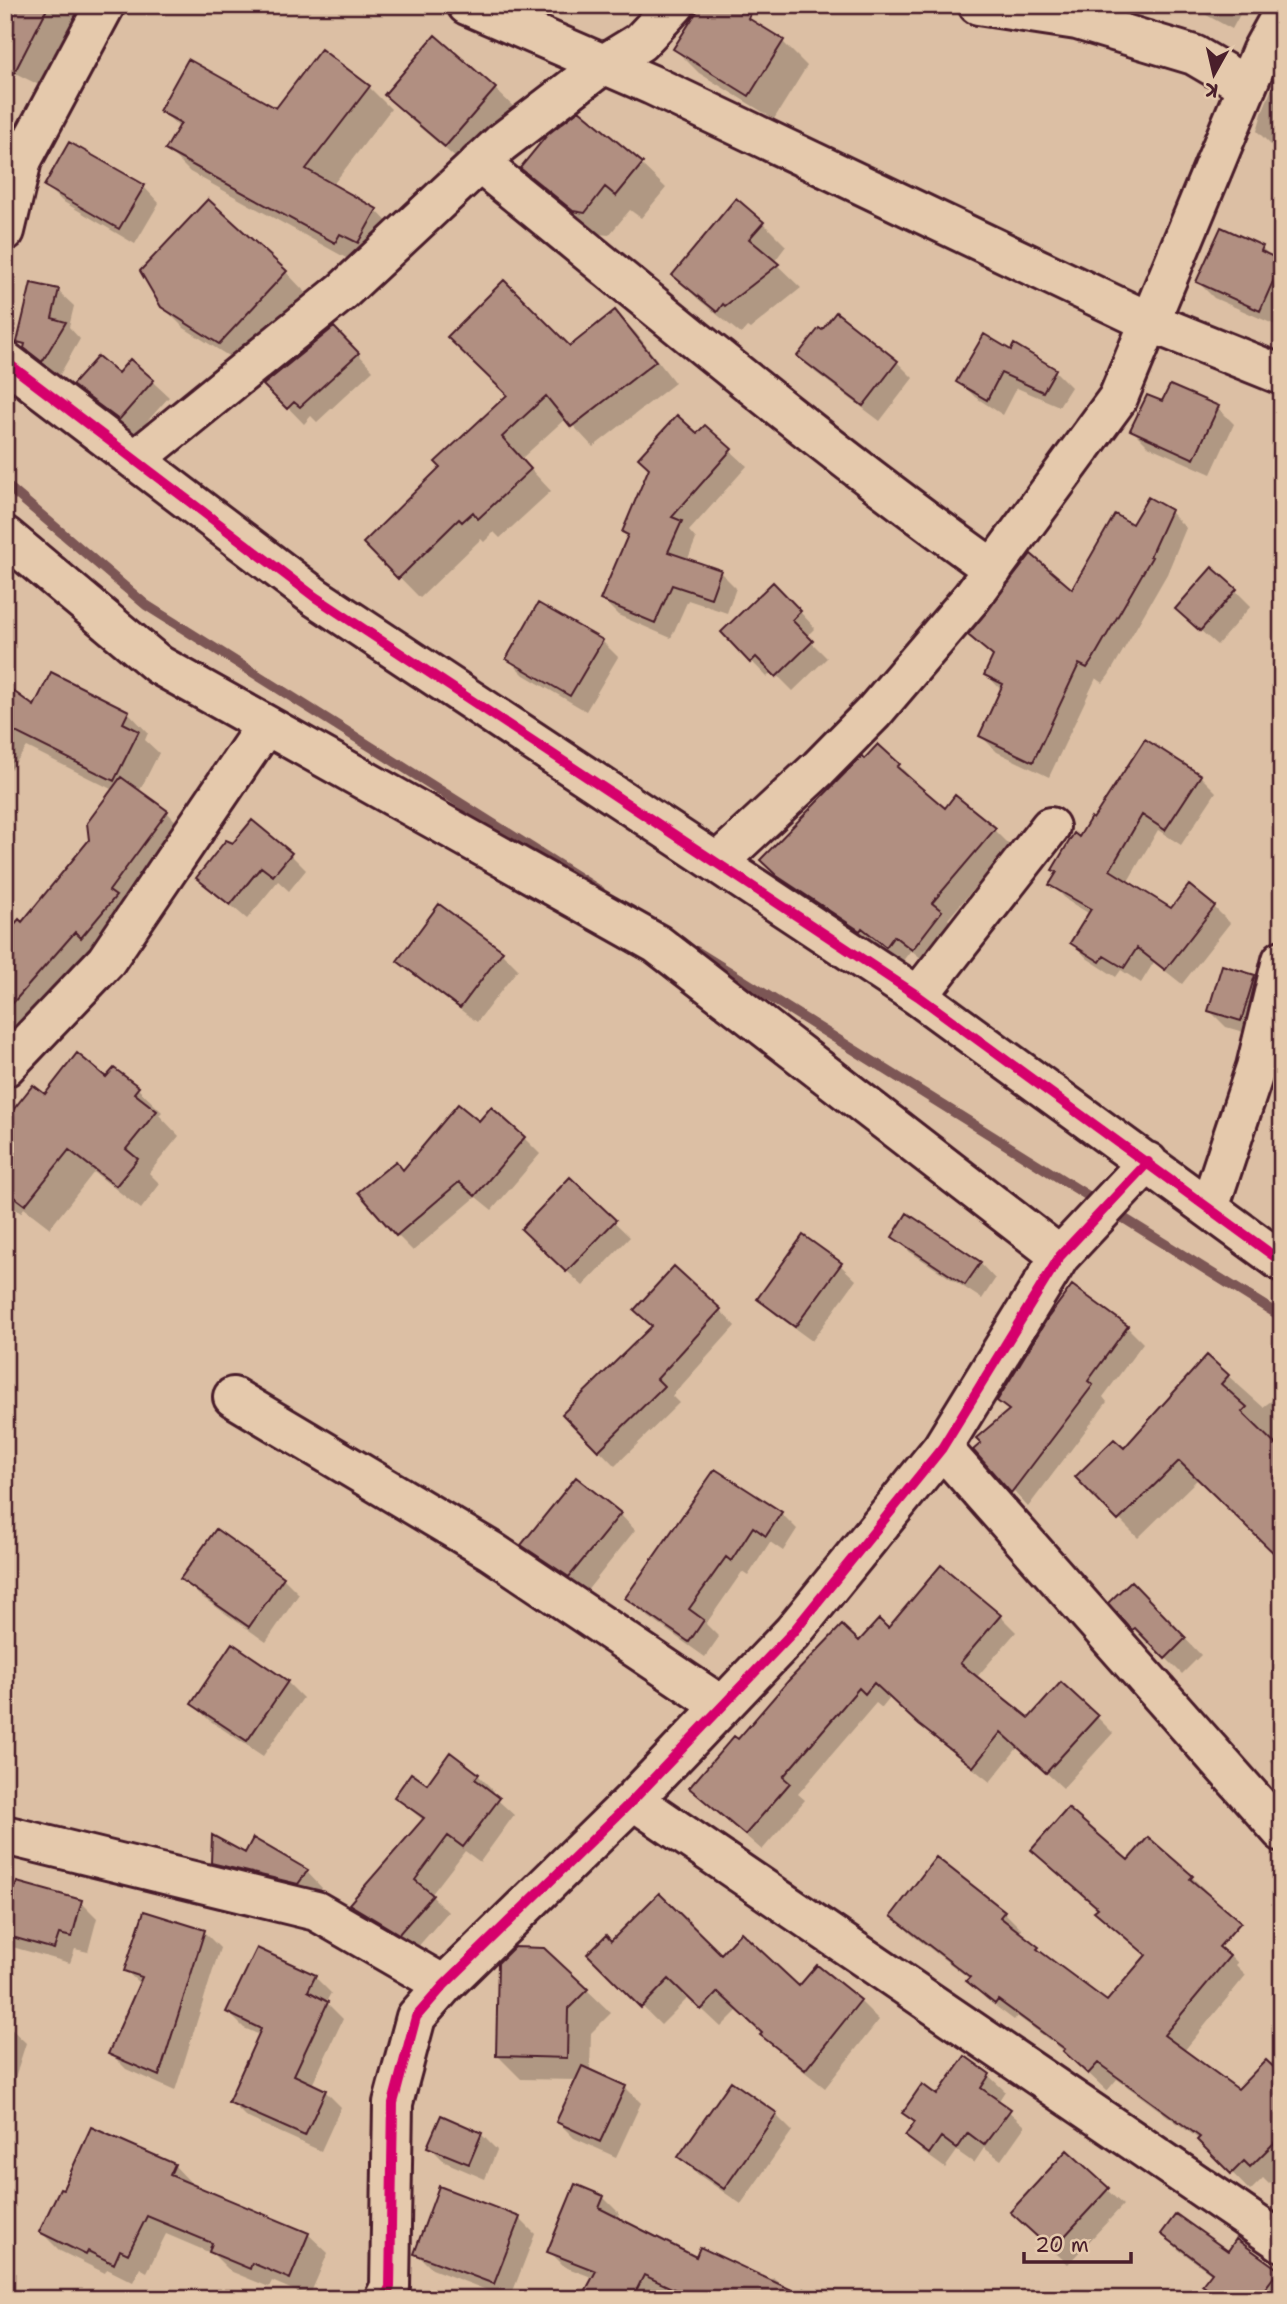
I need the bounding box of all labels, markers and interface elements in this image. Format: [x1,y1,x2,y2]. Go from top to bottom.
north arrow [1178,38,1248,108]
text: K [1204,77,1220,104]
scale bar [1024,2220,1131,2264]
text: 20 m [1035,2231,1089,2259]

